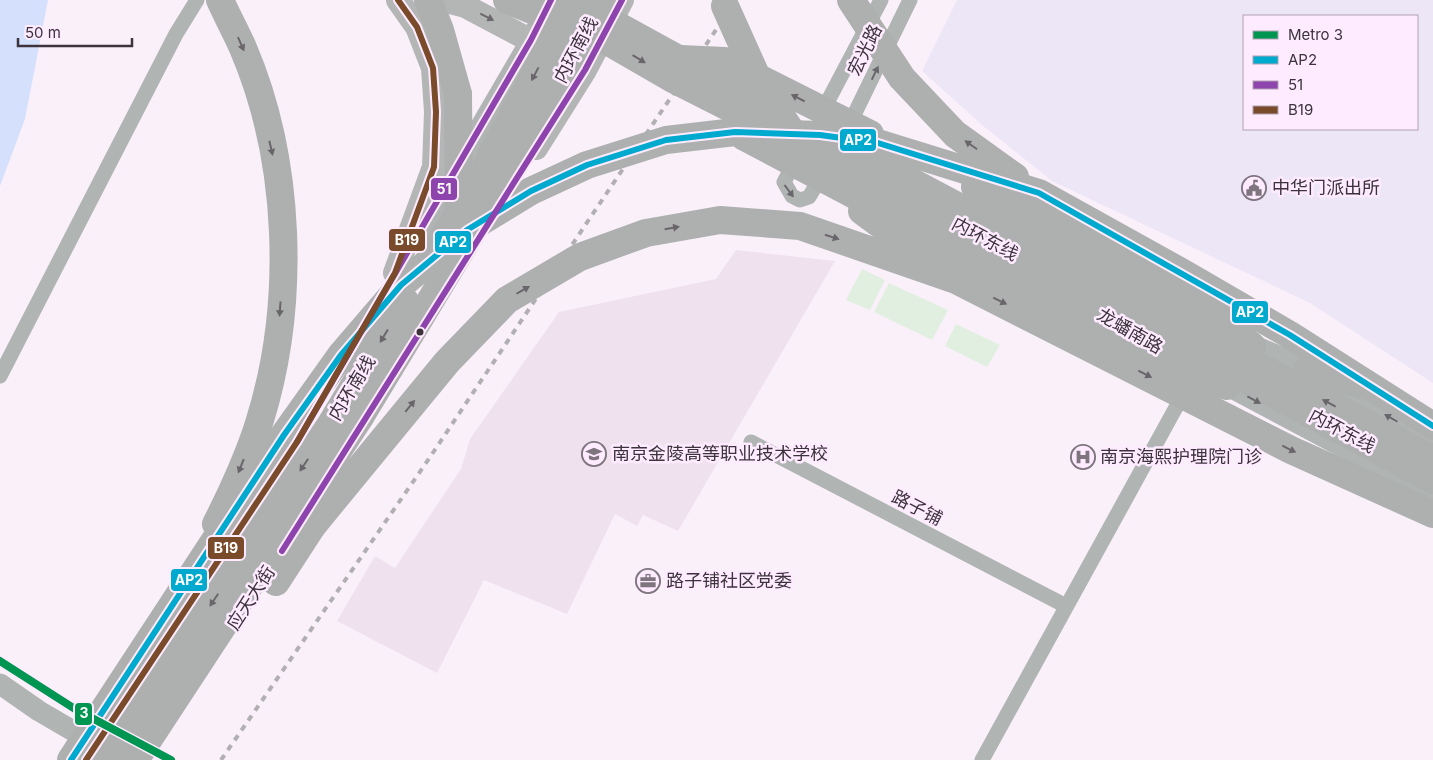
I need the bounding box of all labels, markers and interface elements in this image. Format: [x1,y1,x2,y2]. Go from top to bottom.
street label: 内环南线 [549,13,602,86]
one-way arrow [480,14,494,22]
scale bar [18,15,131,47]
legend [1243,15,1418,130]
street label: 宏光路 [843,21,886,79]
text: 50 m [25,23,61,42]
text: Metro 3 [1288,25,1343,44]
one-way arrow [237,37,245,51]
text: AP2 [1288,50,1317,69]
one-way arrow [633,55,646,64]
one-way arrow [871,66,879,80]
one-way arrow [531,67,539,81]
text: 51 [1288,75,1303,94]
one-way arrow [791,94,805,102]
text: B19 [1288,100,1313,119]
line badge: AP2 [839,128,877,152]
text: AP2 [844,131,872,148]
one-way arrow [268,140,276,156]
one-way arrow [964,140,977,150]
public building icon: 中华门派出所 [1241,175,1267,201]
line badge: 51 [430,177,458,201]
place label: 中华门派出所 [1272,177,1380,198]
text: 51 [437,180,451,197]
one-way arrow [784,184,795,197]
street label: 内环东线 [949,212,1022,265]
one-way arrow [664,224,680,232]
line badge: B19 [388,228,426,252]
line badge: AP2 [434,230,472,254]
text: B19 [395,231,419,248]
text: AP2 [439,233,467,250]
one-way arrow [825,233,840,241]
one-way arrow [517,286,530,295]
one-way arrow [993,297,1007,305]
line badge: AP2 [1231,300,1269,324]
one-way arrow [276,301,284,317]
street label: 龙蟠南路 [1094,303,1167,358]
text: AP2 [1236,303,1264,320]
unlabelled marker [415,327,425,337]
one-way arrow [379,329,388,342]
street label: 内环南线 [324,351,379,424]
one-way arrow [1138,370,1152,378]
one-way arrow [1246,396,1261,404]
one-way arrow [1322,398,1335,407]
one-way arrow [405,400,416,413]
street label: 内环东线 [1306,404,1379,457]
one-way arrow [1384,413,1398,422]
school or university icon: 南京金陵高等职业技术学校 [581,441,607,467]
place label: 南京金陵高等职业技术学校 [612,443,828,464]
hospital icon: 南京海熙护理院门诊 [1070,444,1096,470]
one-way arrow [1282,445,1296,453]
place label: 南京海熙护理院门诊 [1100,446,1262,467]
one-way arrow [299,458,308,472]
one-way arrow [237,459,245,473]
street label: 路子铺 [888,486,946,529]
line badge: B19 [207,536,245,560]
text: B19 [214,539,238,556]
street label: 应天大街 [222,562,279,634]
line badge: AP2 [170,568,208,592]
office icon: 路子铺社区党委 [635,568,661,594]
place label: 路子铺社区党委 [666,570,792,591]
text: AP2 [175,571,203,588]
one-way arrow [209,594,219,607]
line badge: 3 [74,702,93,726]
text: 3 [79,704,89,721]

